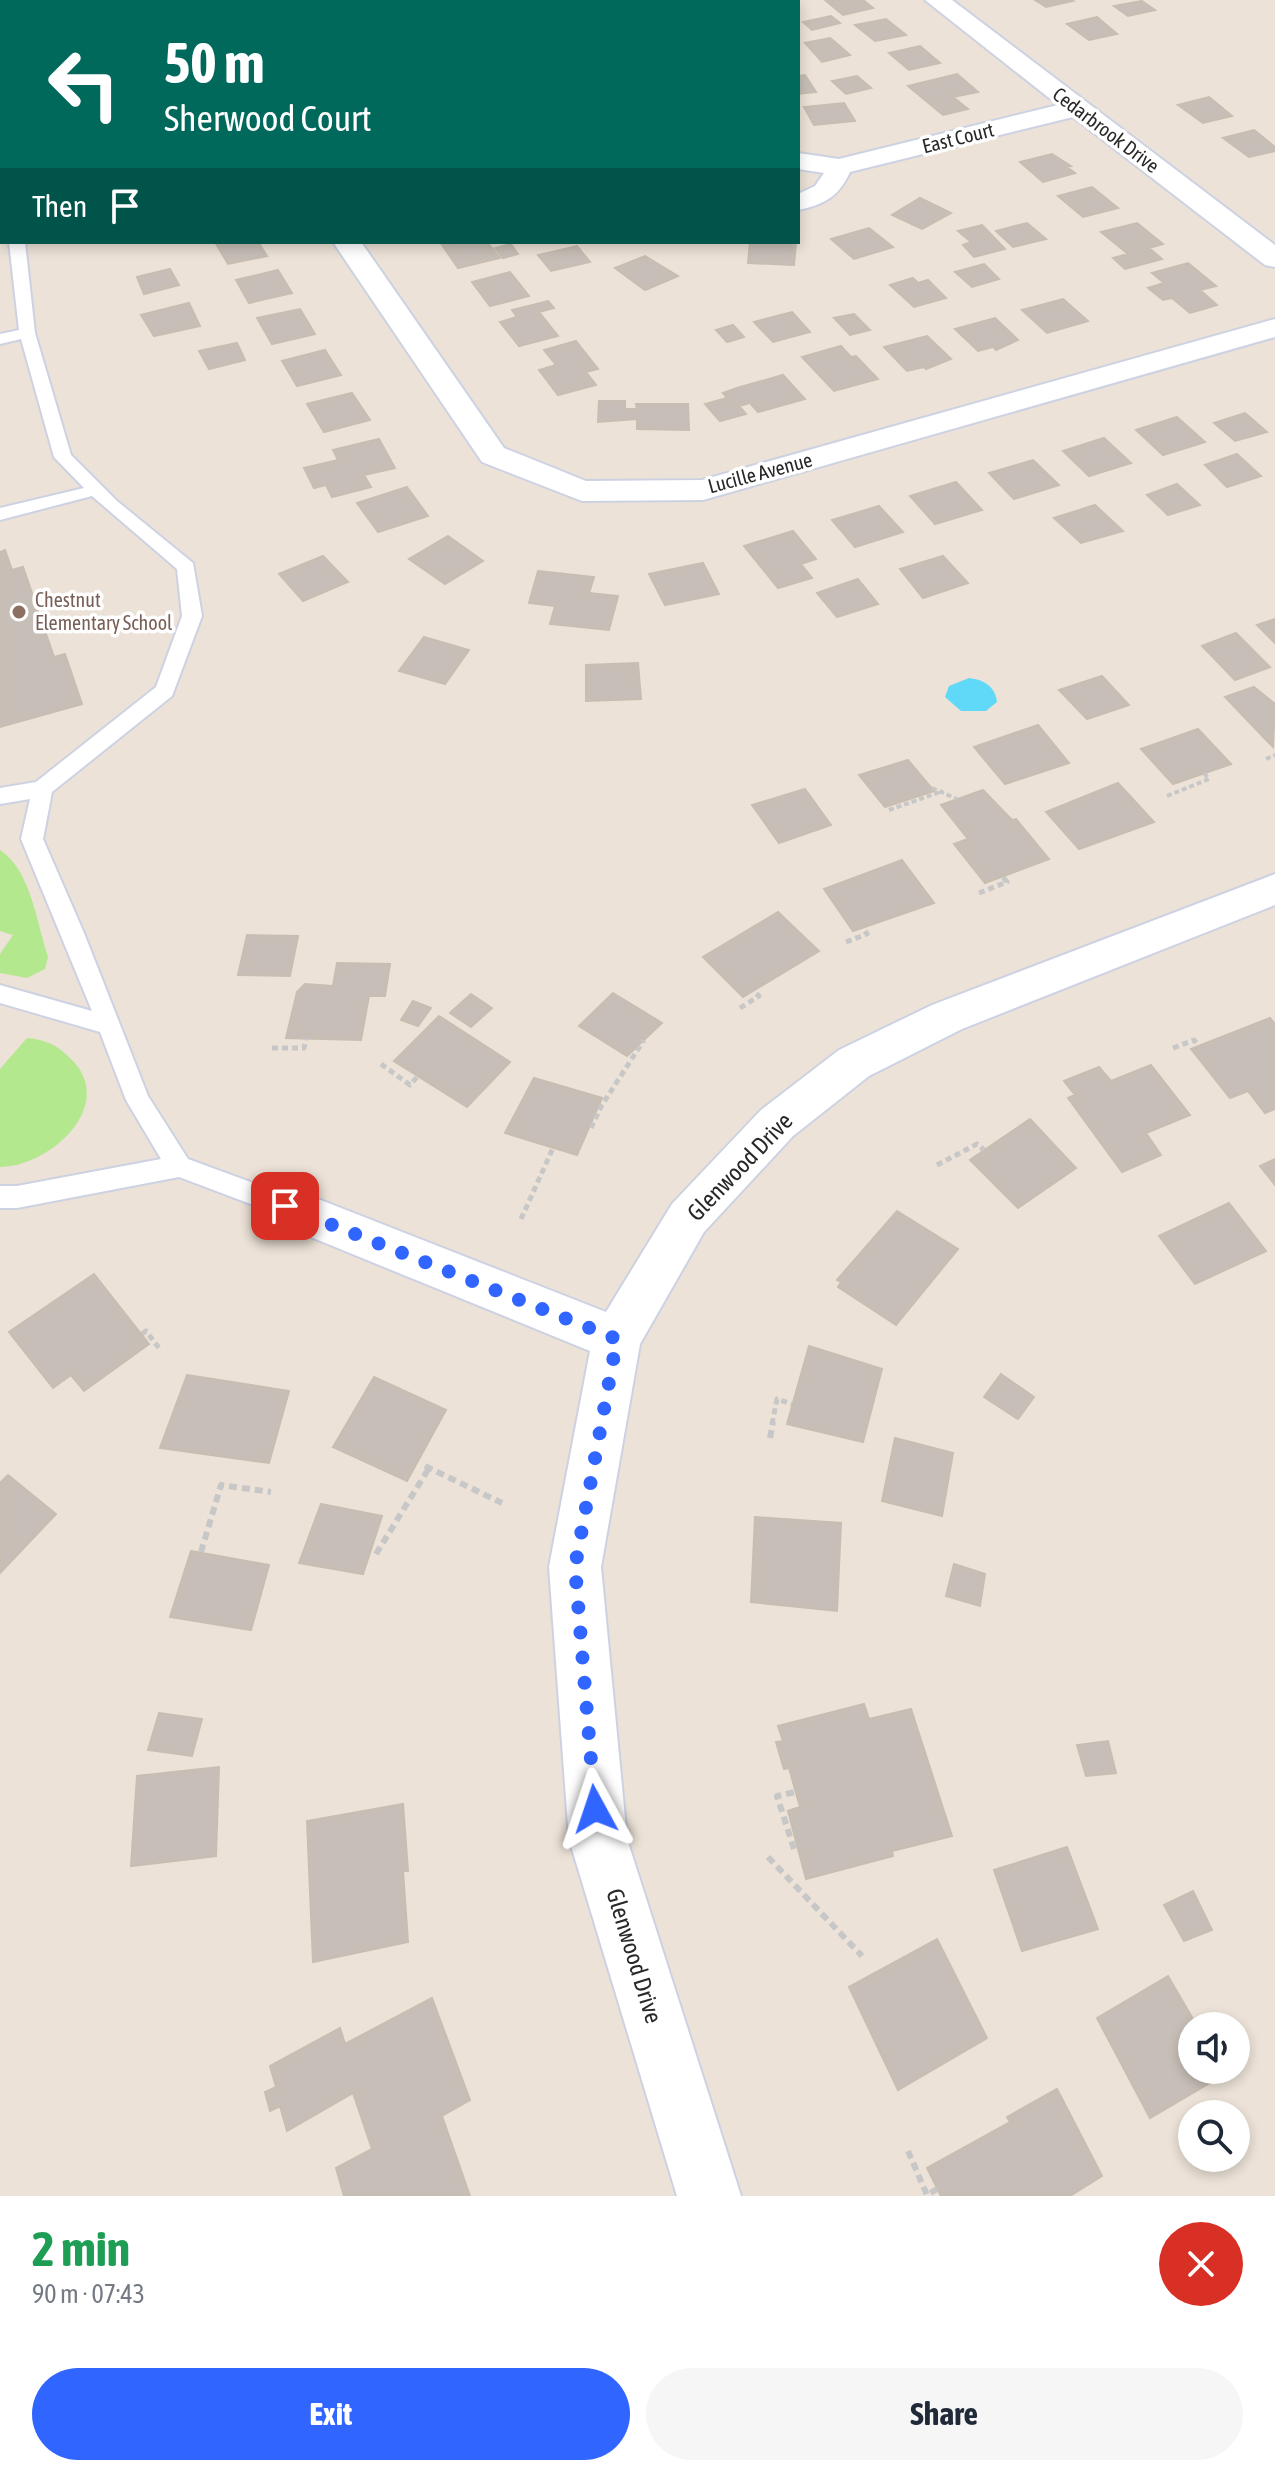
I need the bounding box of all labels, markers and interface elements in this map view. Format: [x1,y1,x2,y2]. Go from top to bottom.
text: 50 m [164,31,265,95]
icon: left [32,32,136,136]
street label: Cedarbrook Drive [1049,82,1164,177]
text: Sherwood Court [164,97,372,139]
street label: East Court [920,117,996,157]
icon: arrive [103,184,147,228]
text: Then [32,189,87,223]
street label: Lucille Avenue [705,448,815,497]
place label: Chestnut Elementary School [35,588,173,634]
marker: Chestnut Elementary School [10,603,28,621]
street label: Glenwood Drive [682,1107,798,1226]
pin [251,1172,319,1240]
icon: arrive [263,1184,307,1228]
position arrow [553,1767,637,1851]
street label: Glenwood Drive [601,1885,668,2026]
map controls [1178,2012,1250,2172]
button: sound [1178,2012,1250,2084]
button: search [1178,2100,1250,2172]
text: 2 min [32,2221,130,2276]
button: close [1159,2222,1243,2306]
text: 90 m · 07:43 [32,2279,145,2309]
button: Exit [32,2368,630,2460]
button: Share [646,2368,1243,2460]

